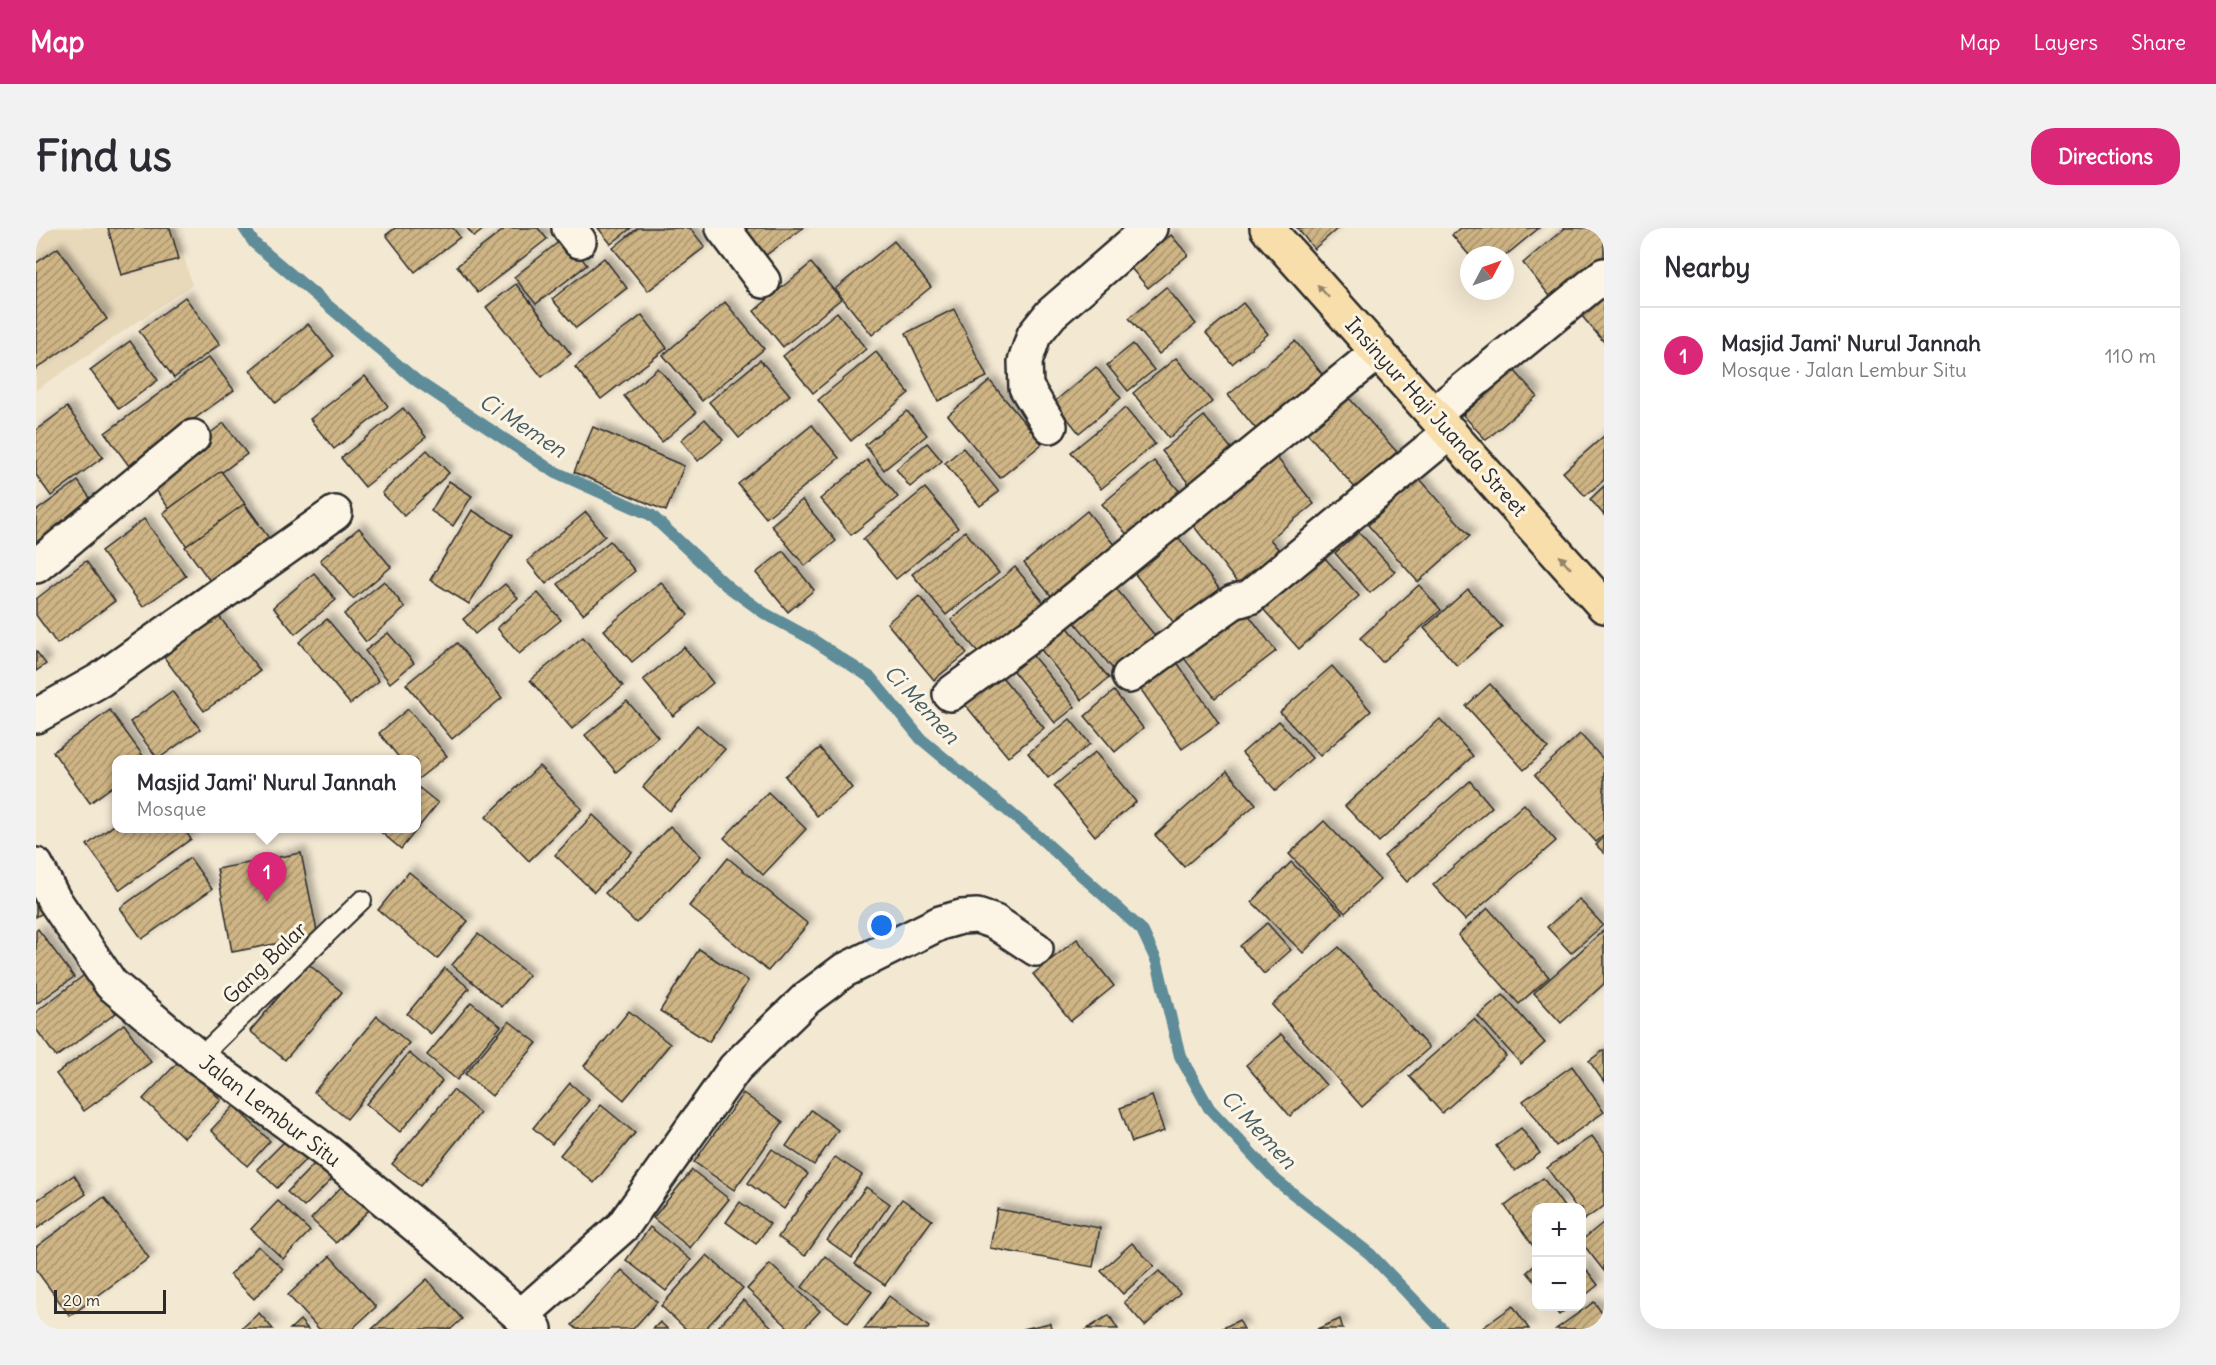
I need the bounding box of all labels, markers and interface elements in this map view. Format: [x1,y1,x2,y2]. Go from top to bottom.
text: Map [30,24,84,60]
text: Map [1960,29,2000,56]
text: Layers [2033,29,2098,56]
text: Share [2131,29,2186,56]
button: Directions [2031,128,2180,185]
text: Find us [36,130,172,182]
north arrow [1460,246,1514,300]
text: Nearby [1664,251,1750,284]
one-way arrow [1317,284,1330,299]
street label: Insinyur Haji Juanda Street [1340,311,1533,522]
text: Masjid Jami' Nurul Jannah [1721,329,1981,357]
text: 1 [1680,343,1687,368]
text: 110 m [2105,343,2156,368]
text: Mosque · Jalan Lembur Situ [1721,357,1967,382]
water label: Ci Memen [474,387,573,464]
one-way arrow [1559,555,1572,570]
water label: Ci Memen [878,659,967,750]
popup [112,755,421,833]
text: Masjid Jami' Nurul Jannah [137,768,396,796]
text: Mosque [137,796,206,821]
pin: 1 [248,852,286,902]
your location [867,911,896,940]
street label: Gang Balar [217,915,313,1010]
street label: Jalan Lembur Situ [194,1049,346,1173]
water label: Ci Memen [1215,1084,1304,1175]
map controls [1532,1203,1586,1311]
button: + [1532,1203,1586,1257]
button: − [1532,1257,1586,1311]
scale bar [54,1287,166,1314]
text: 20 m [63,1290,100,1310]

